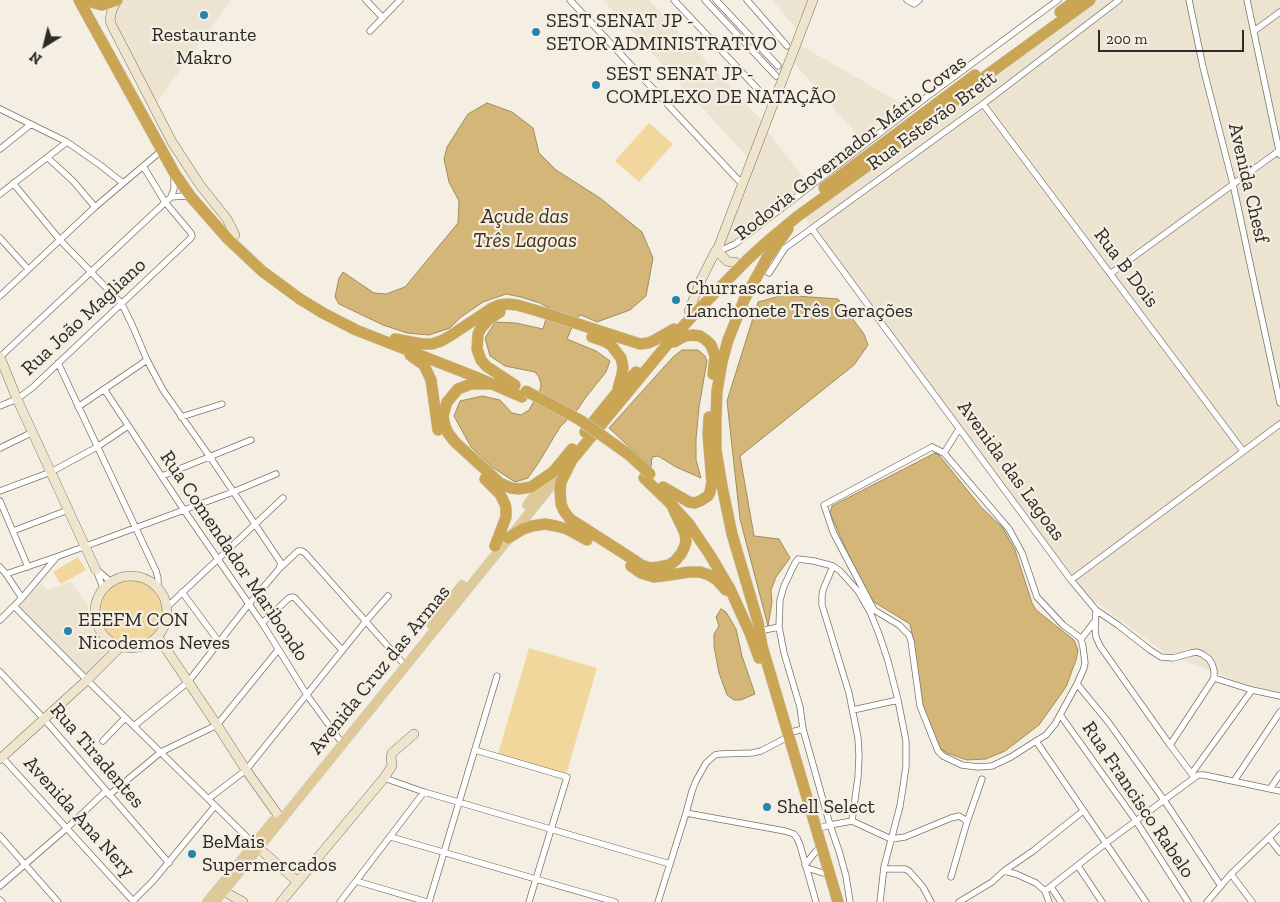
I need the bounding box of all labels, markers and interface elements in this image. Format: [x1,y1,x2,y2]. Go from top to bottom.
marker: Restaurante Makro [198,9,210,21]
place label: SEST SENAT JP - SETOR ADMINISTRATIVO [546,9,777,56]
north arrow [20,20,70,70]
scale bar [1100,20,1246,52]
place label: Restaurante Makro [152,23,256,70]
marker: SEST SENAT JP - SETOR ADMINISTRATIVO [530,26,542,38]
text: 200 m [1106,30,1147,48]
text: N [27,48,45,68]
street label: Rodovia Governador Mário Covas [730,50,972,246]
place label: SEST SENAT JP - COMPLEXO DE NATAÇÃO [606,62,836,109]
street label: Rua Estevão Brett [863,66,1001,176]
marker: SEST SENAT JP - COMPLEXO DE NATAÇÃO [590,79,602,91]
street label: Avenida Chesf [1223,121,1273,245]
water label: Açude das Três Lagoas [473,204,577,254]
street label: Rua B Dois [1088,224,1164,312]
street label: Rua João Magliano [17,253,151,381]
place label: Churrascaria e Lanchonete Três Gerações [686,276,913,323]
marker: Churrascaria e Lanchonete Três Gerações [670,294,682,306]
street label: Avenida das Lagoas [952,396,1070,546]
street label: Rua Comendador Maribondo [155,446,313,666]
street label: Avenida Cruz das Armas [304,581,456,759]
place label: EEEFM CON Nicodemos Neves [78,608,230,655]
marker: EEEFM CON Nicodemos Neves [62,625,74,637]
street label: Rua Tiradentes [45,699,149,813]
street label: Rua Francisco Rabelo [1077,717,1199,883]
street label: Avenida Ana Nery [18,752,140,882]
place label: Shell Select [777,795,875,819]
marker: Shell Select [761,801,773,813]
place label: BeMais Supermercados [202,830,337,877]
marker: BeMais Supermercados [186,848,198,860]

